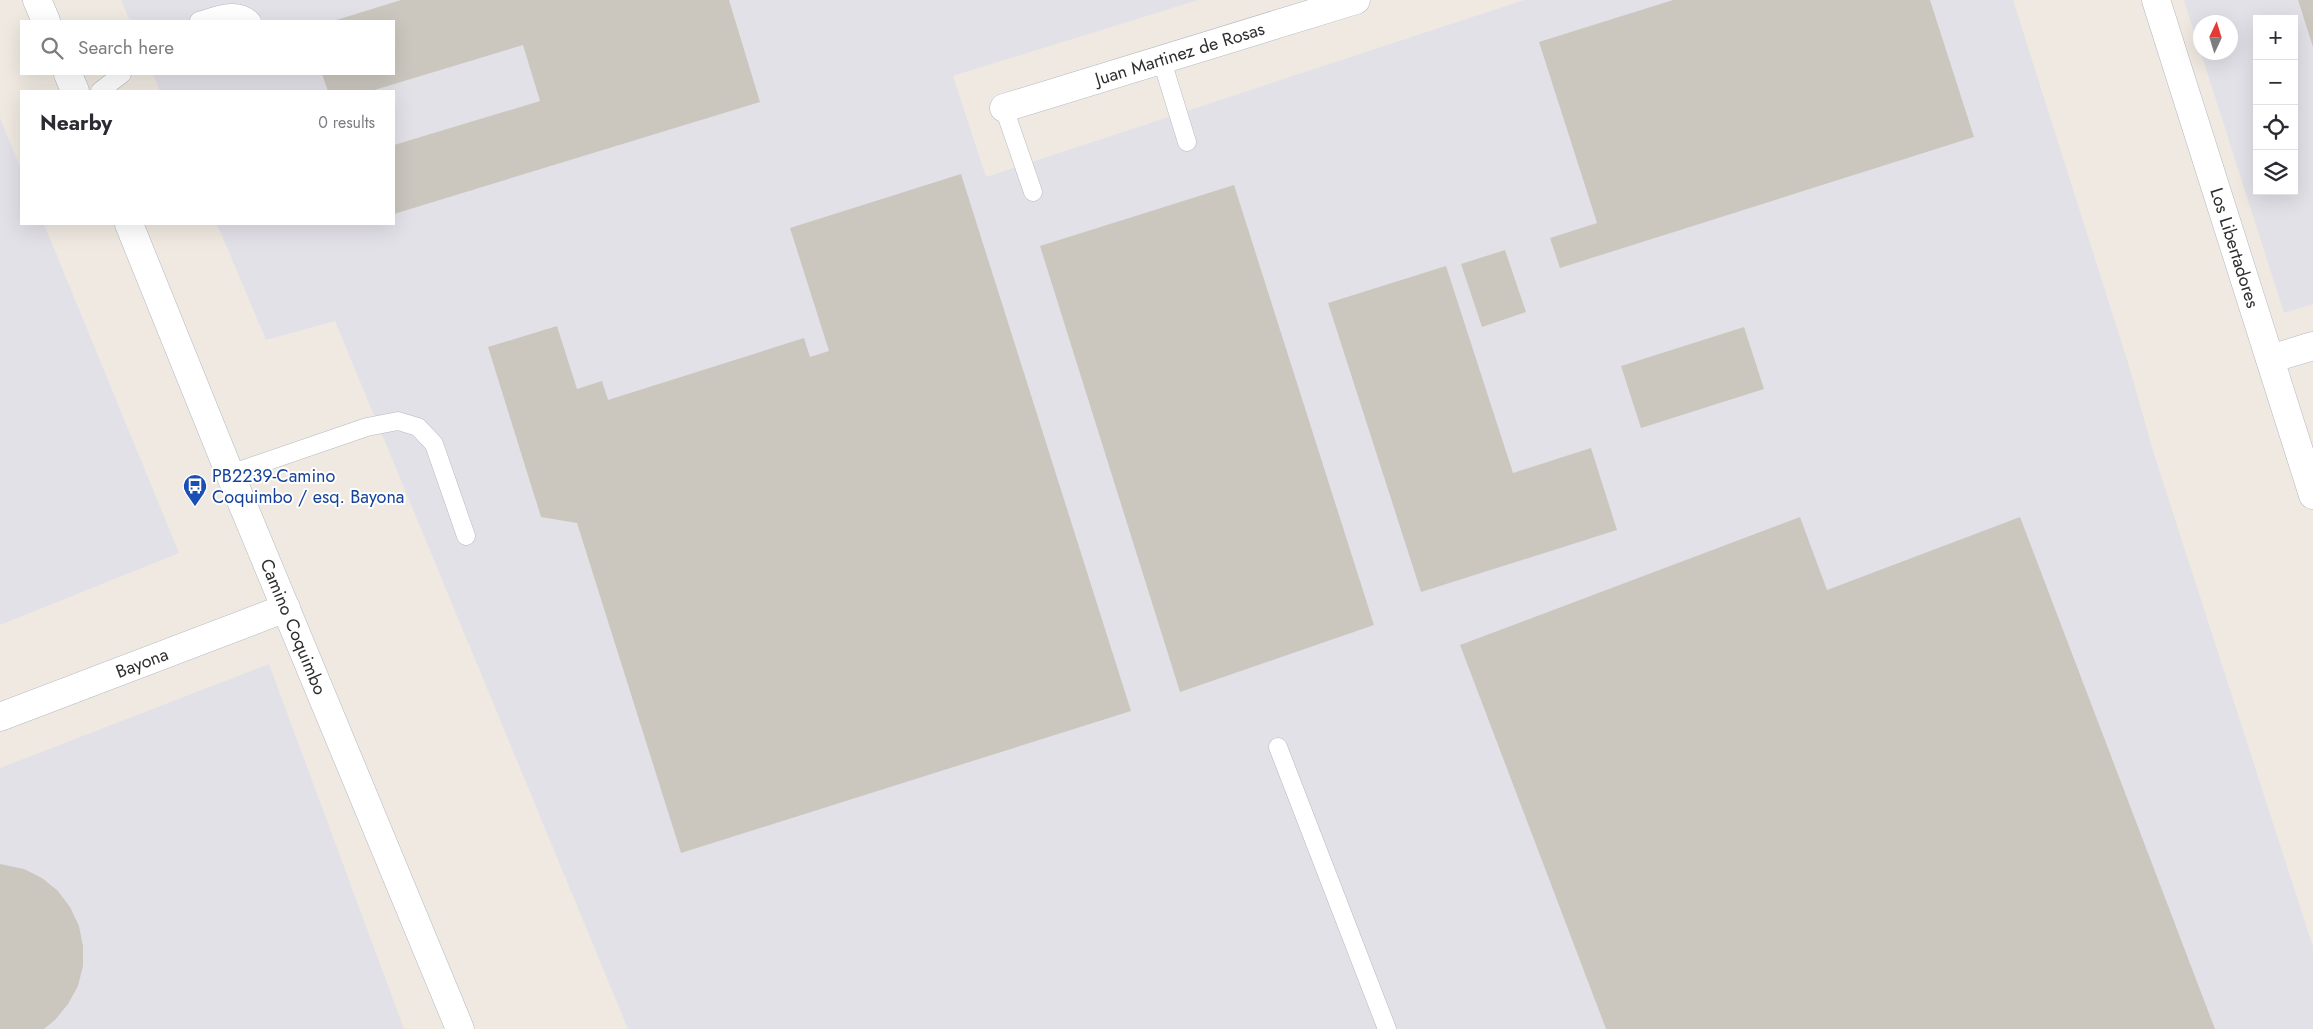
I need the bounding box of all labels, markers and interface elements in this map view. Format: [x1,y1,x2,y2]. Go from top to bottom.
north arrow [2193,15,2238,60]
map controls [2253,15,2298,195]
button: + [2253,15,2298,60]
street label: Juan Martinez de Rosas [1090,16,1268,93]
search box [20,20,395,75]
icon: search [38,34,66,62]
text: Search here [78,34,174,61]
button: − [2253,60,2298,105]
button: locate [2253,105,2298,150]
text: Nearby [40,108,112,138]
text: 0 results [318,111,375,134]
button: layers [2253,150,2298,195]
street label: Los Libertadores [2203,184,2266,311]
place label: PB2239-Camino Coquimbo / esq. Bayona [212,463,405,510]
bus stop icon: PB2239-Camino Coquimbo / esq. Bayona [182,473,208,507]
street label: Camino Coquimbo [254,555,333,699]
street label: Bayona [112,641,172,685]

